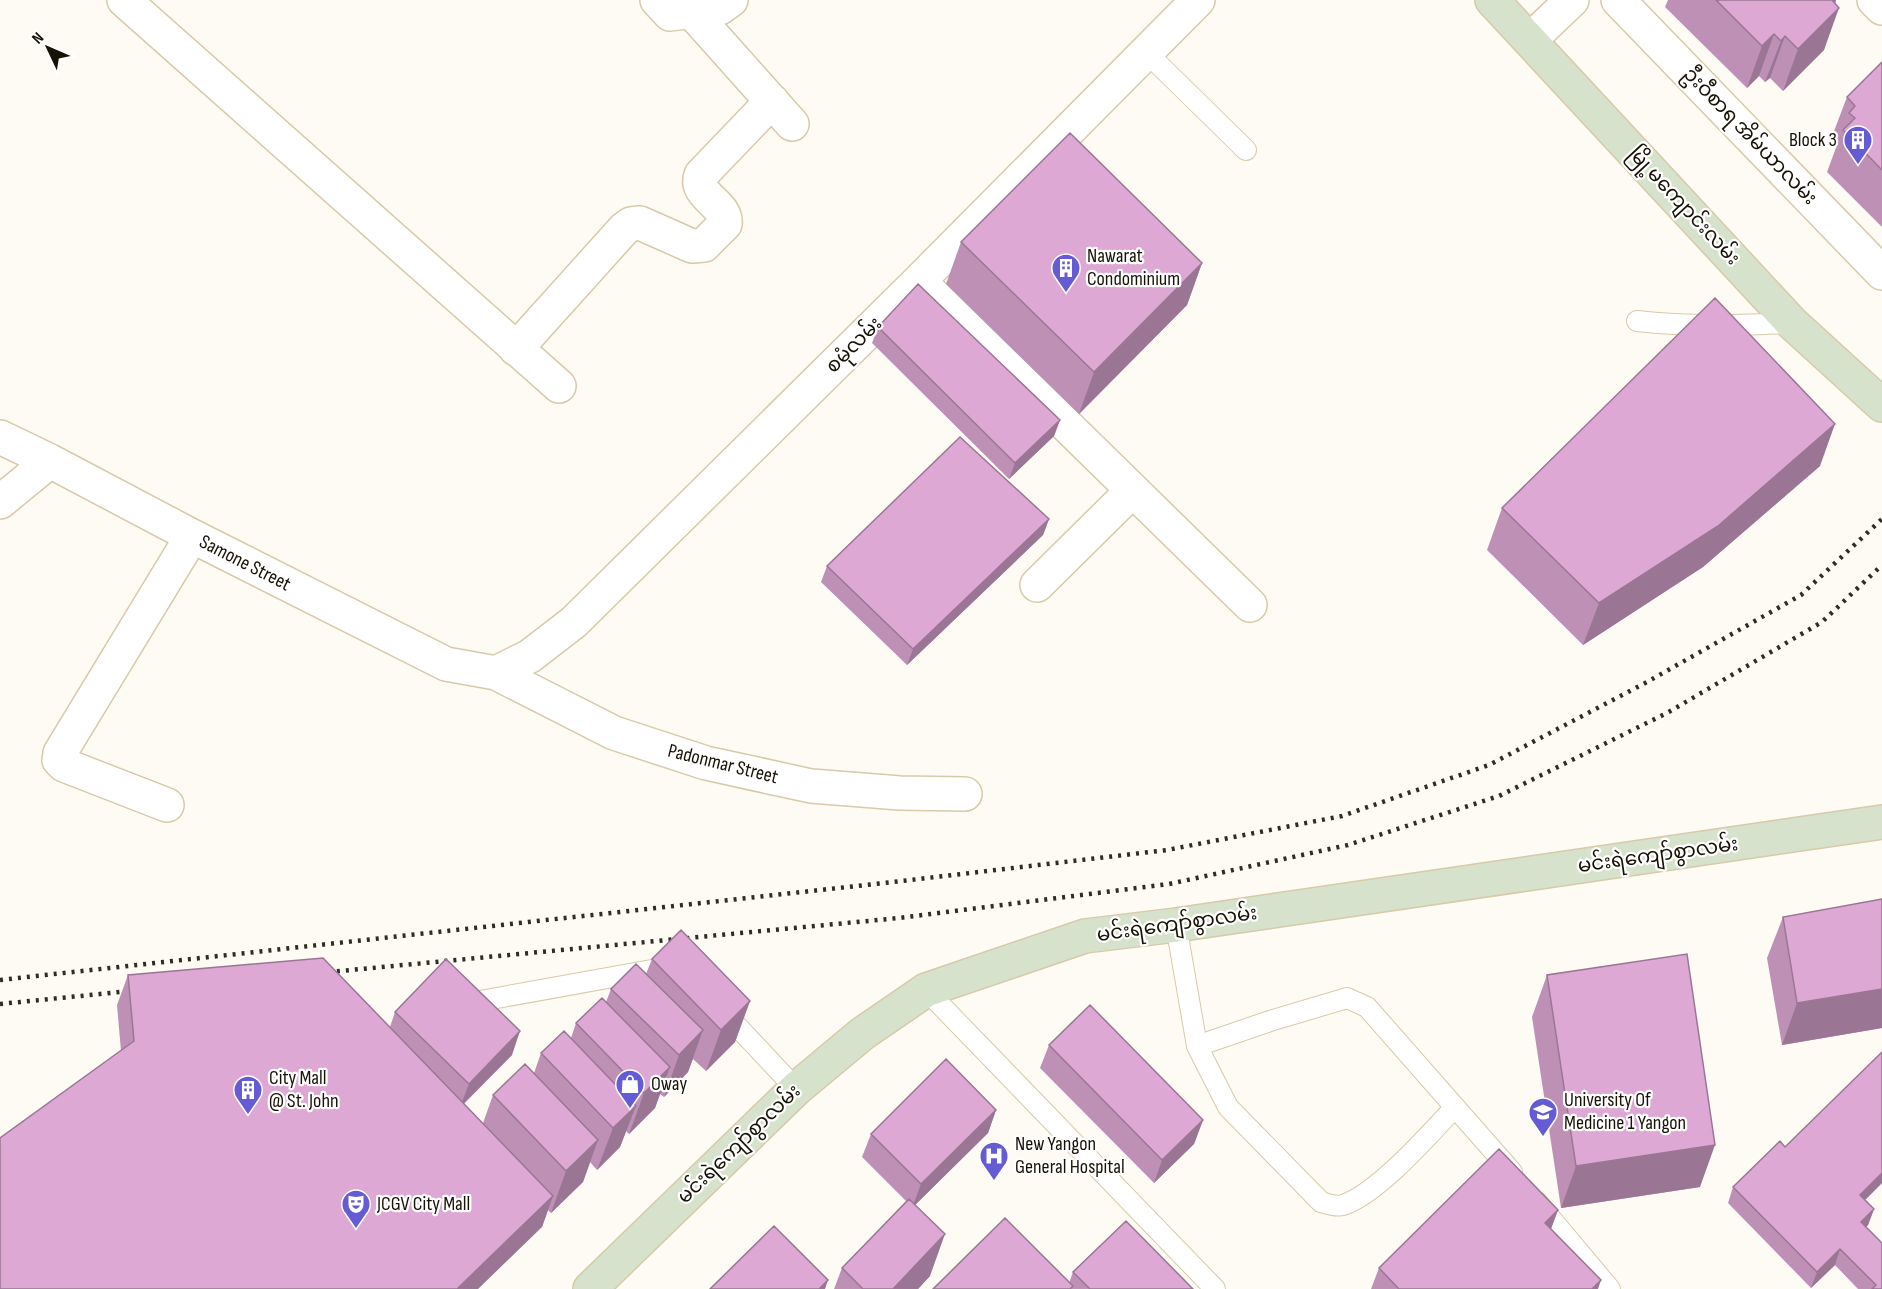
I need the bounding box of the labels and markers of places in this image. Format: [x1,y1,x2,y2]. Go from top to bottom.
building icon: Block 3 [1842,124,1874,166]
place label: Block 3 [1789,128,1837,152]
place label: Nawarat Condominium [1087,244,1180,291]
building icon: Nawarat Condominium [1050,252,1082,294]
place label: City Mall @ St. John [269,1066,339,1113]
shop icon: Oway [614,1068,646,1110]
place label: Oway [651,1072,687,1096]
building icon: City Mall @ St. John [232,1074,264,1116]
place label: University Of Medicine 1 Yangon [1564,1088,1686,1135]
school or university icon: University Of Medicine 1 Yangon [1527,1096,1559,1138]
place label: New Yangon General Hospital [1015,1132,1125,1179]
hospital icon: New Yangon General Hospital [978,1140,1010,1182]
theatre icon: JCGV City Mall [340,1188,372,1230]
place label: JCGV City Mall [376,1192,470,1216]

